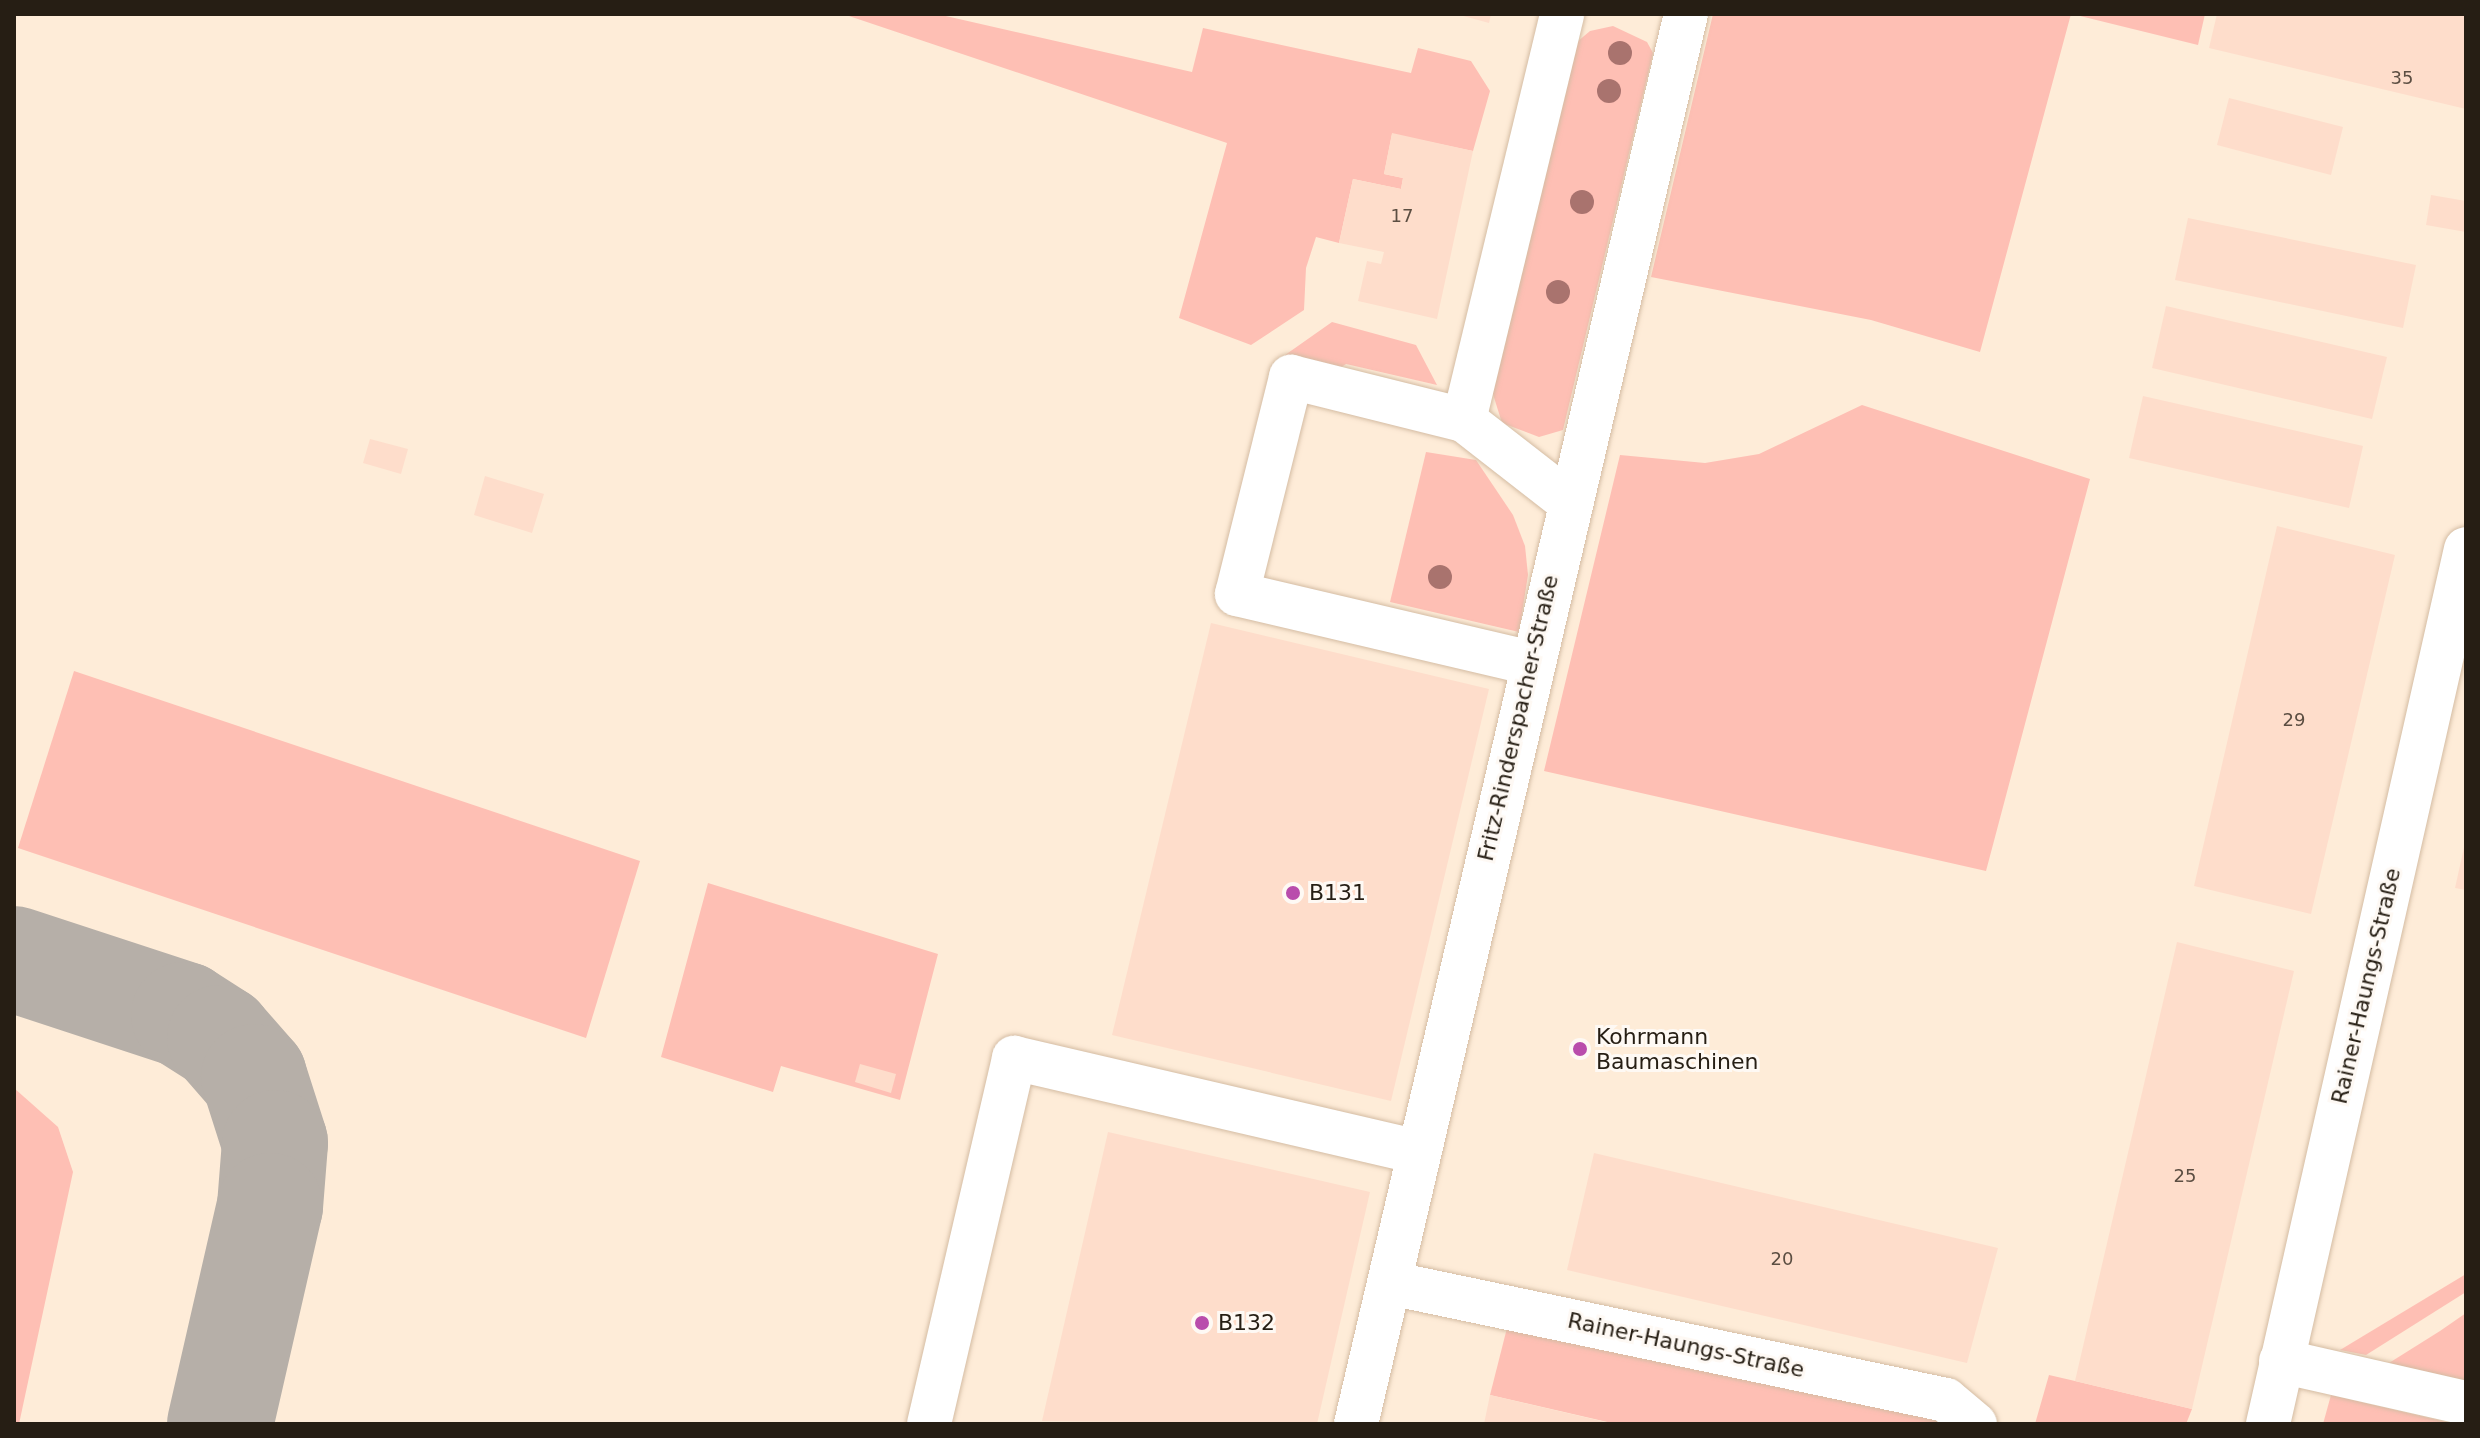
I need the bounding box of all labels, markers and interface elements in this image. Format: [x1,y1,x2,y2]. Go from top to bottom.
house number: 35 [2391,67,2413,89]
house number: 17 [1391,205,1413,227]
street label: Fritz-Rinderspacher-Straße [1472,572,1564,864]
house number: 29 [2283,709,2305,731]
street label: Rainer-Haungs-Straße [2326,866,2406,1106]
place label: B131 [1309,880,1366,906]
marker: B131 [1284,884,1302,902]
place label: Kohrmann Baumaschinen [1596,1023,1758,1074]
marker: Kohrmann Baumaschinen [1571,1040,1589,1058]
house number: 25 [2174,1165,2196,1187]
house number: 20 [1771,1248,1793,1270]
street label: Rainer-Haungs-Straße [1565,1307,1807,1383]
place label: B132 [1218,1310,1275,1336]
marker: B132 [1193,1314,1211,1332]

